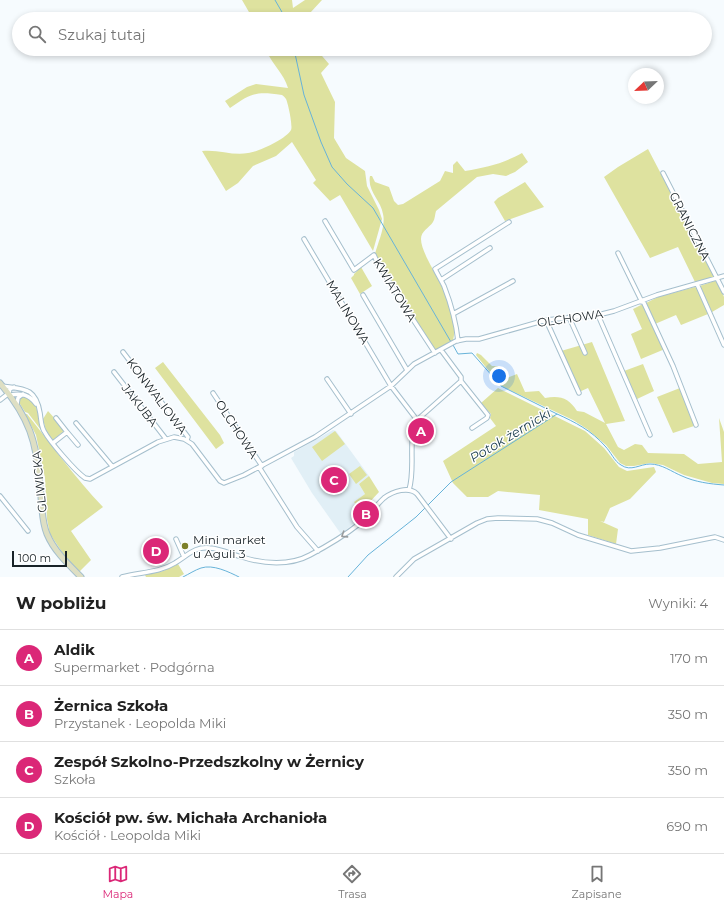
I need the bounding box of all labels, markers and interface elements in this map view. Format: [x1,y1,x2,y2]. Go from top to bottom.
search box [12,12,712,56]
icon: search [26,23,48,45]
text: Szukaj tutaj [58,25,146,44]
north arrow [628,68,664,104]
street label: GRANICZNA [666,189,714,263]
street label: KWIATOWA [370,256,420,325]
street label: MALINOWA [323,277,373,347]
street label: OLCHOWA [536,306,604,330]
street label: KONWALIOWA [124,355,191,437]
your location [489,366,509,386]
street label: JAKUBA [118,380,162,430]
street label: OLCHOWA [213,397,262,461]
water label: Potok żernicki [467,404,554,466]
pin: A [408,416,434,446]
street label: GLIWICKA [28,450,50,514]
pin: C [321,465,347,495]
pin: B [353,499,379,529]
one-way arrow [341,530,348,537]
place label: Mini market u Aguli 3 [193,532,266,561]
pin: D [143,536,169,566]
marker: Mini market u Aguli 3 [180,541,190,551]
scale bar [12,549,67,568]
text: 100 m [18,551,51,565]
text: W pobliżu [16,593,106,613]
text: Wyniki: 4 [648,595,708,611]
text: Aldik [54,640,95,659]
text: A [24,650,34,666]
text: 170 m [670,650,708,666]
text: Supermarket · Podgórna [54,659,215,675]
text: Żernica Szkoła [54,696,168,715]
text: B [24,706,34,722]
text: 350 m [668,706,708,722]
text: Przystanek · Leopolda Miki [54,715,226,731]
text: Zespół Szkolno-Przedszkolny w Żernicy [54,752,364,771]
text: C [24,762,34,778]
text: 350 m [668,762,708,778]
text: Szkoła [54,771,96,787]
text: Kościół pw. św. Michała Archanioła [54,808,327,827]
text: D [24,818,34,834]
text: 690 m [666,818,708,834]
text: Kościół · Leopolda Miki [54,827,201,843]
tab: Mapa [102,863,133,901]
tab: Trasa [338,863,367,901]
tab: Zapisane [572,863,622,901]

